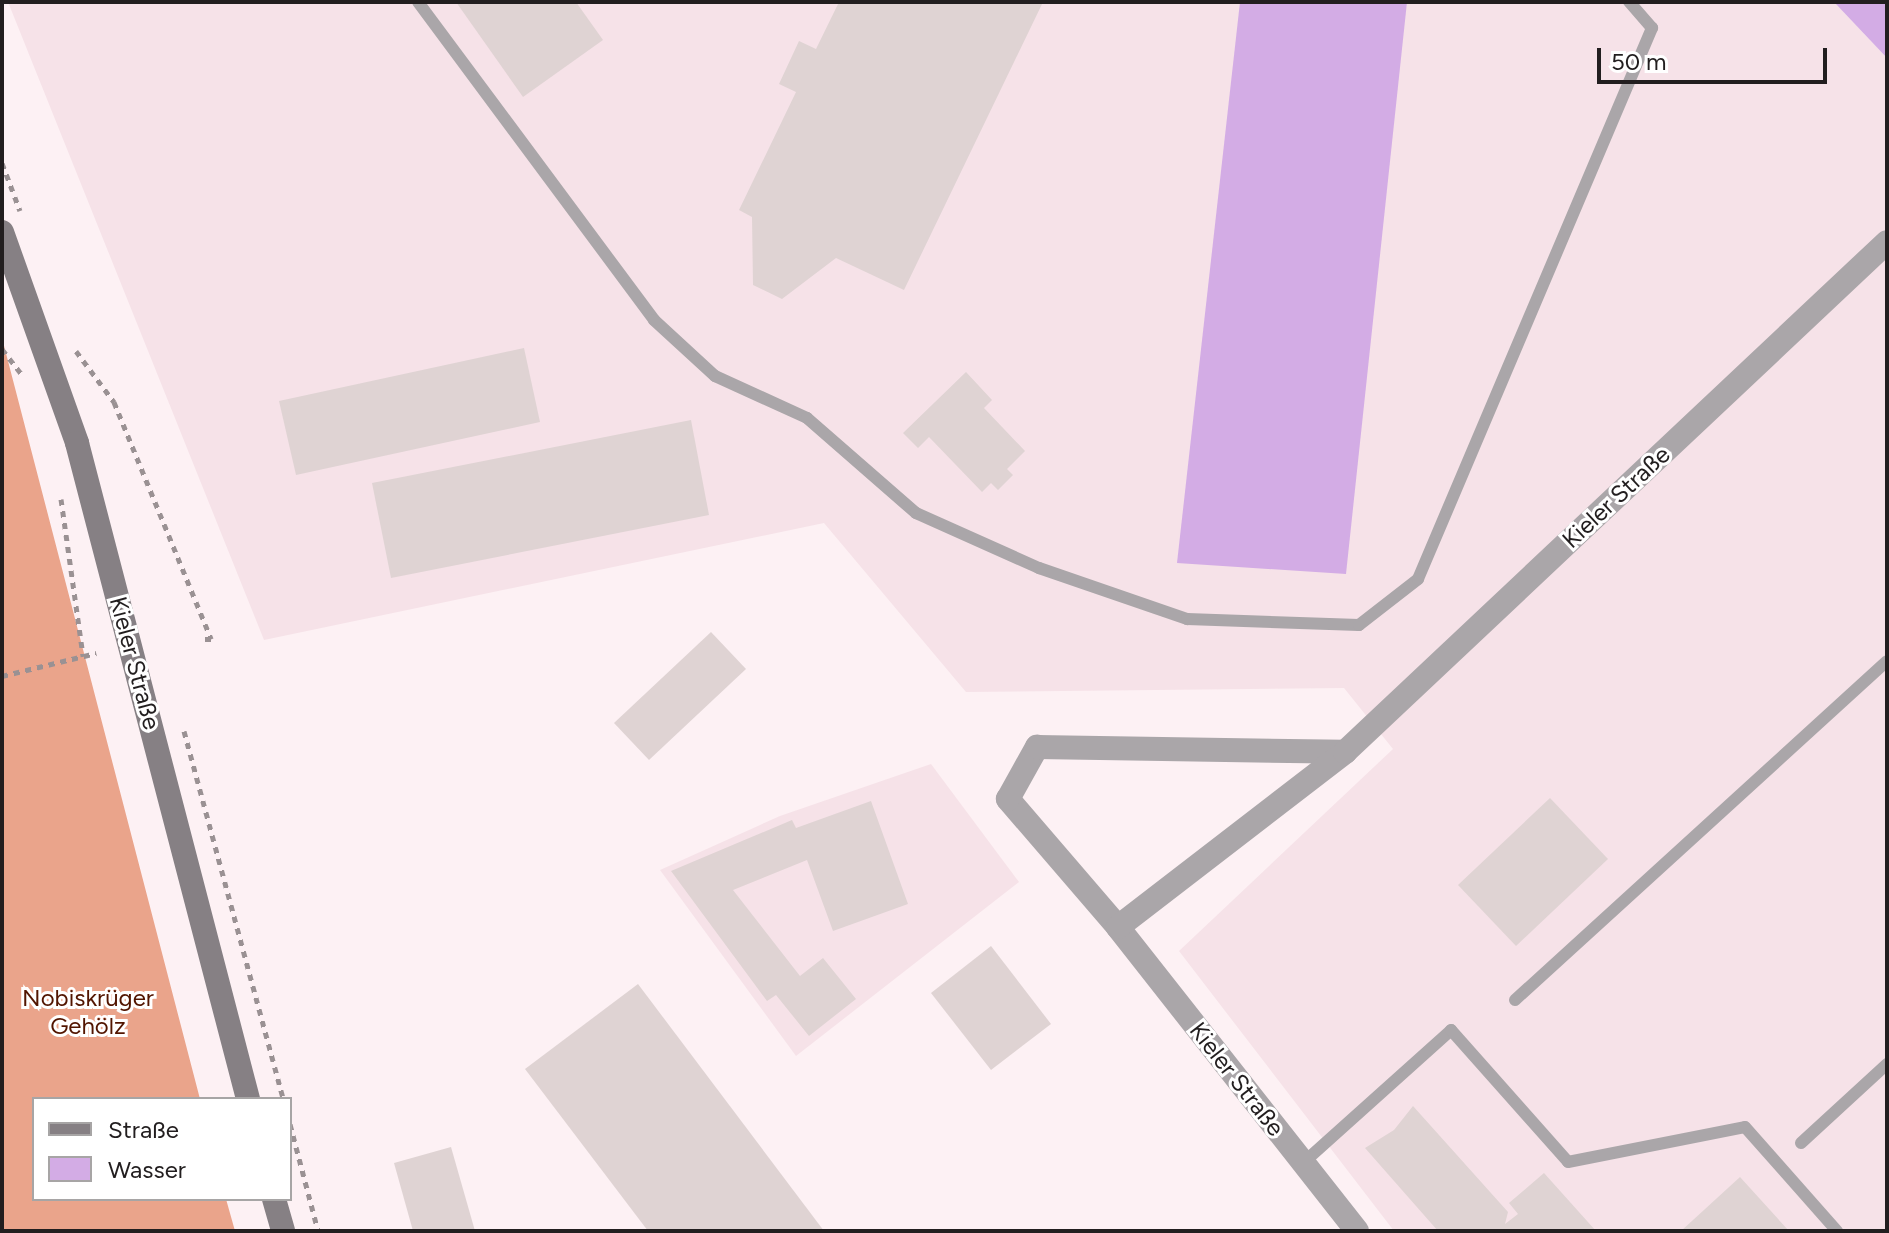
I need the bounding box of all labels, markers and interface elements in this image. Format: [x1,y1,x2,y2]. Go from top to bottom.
scale bar [1601,32,1831,82]
text: 50 m [1611,47,1667,76]
street label: Kieler Straße [1556,440,1676,554]
street label: Kieler Straße [103,593,167,733]
park label: Nobiskrüger Gehölz [22,984,154,1040]
street label: Kieler Straße [1184,1016,1290,1142]
legend [32,1097,292,1201]
text: Straße [108,1115,179,1144]
text: Wasser [108,1155,186,1184]

